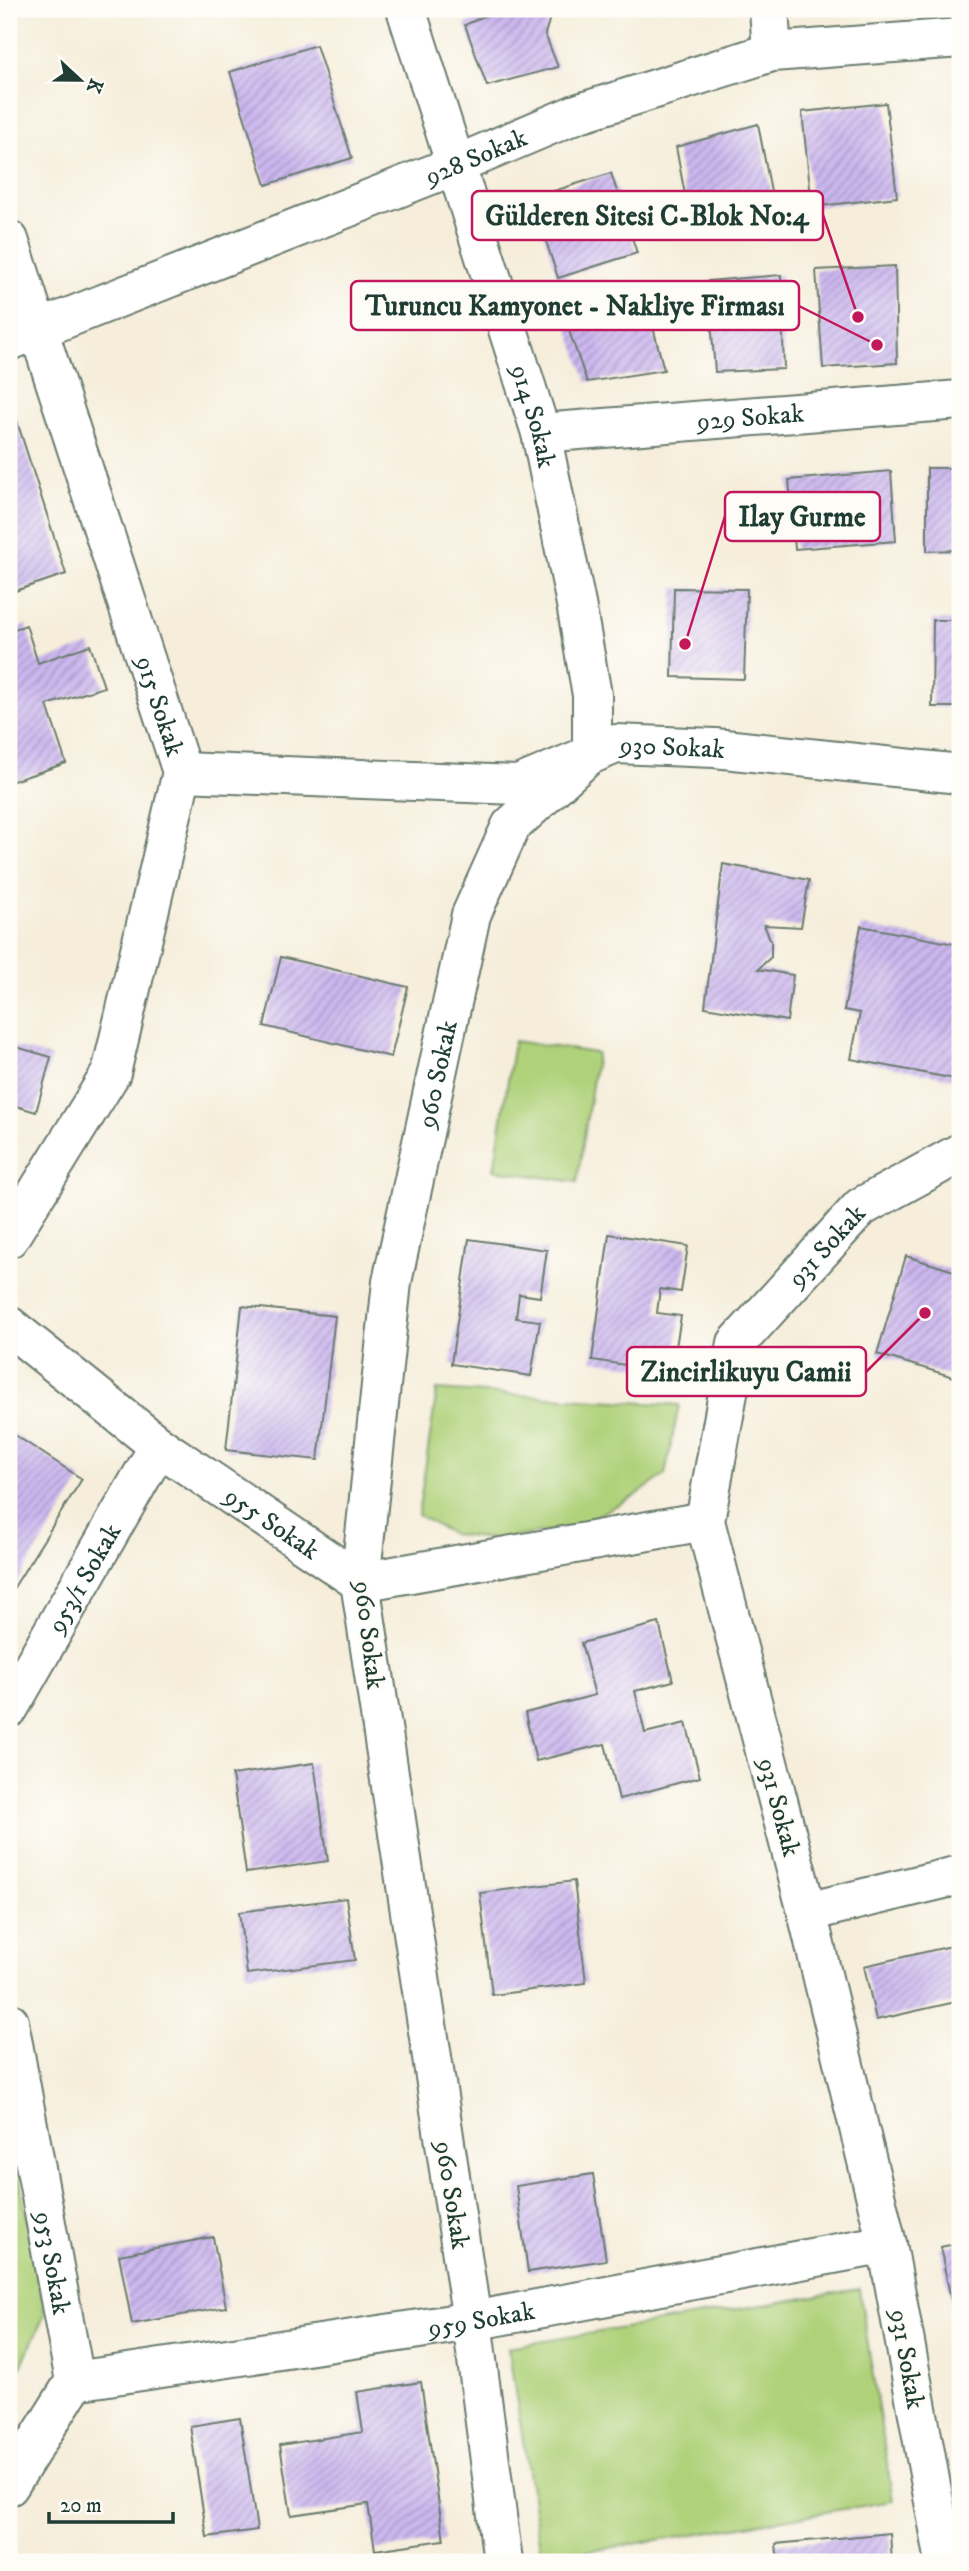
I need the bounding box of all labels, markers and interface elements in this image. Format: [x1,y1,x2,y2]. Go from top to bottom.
north arrow [46,46,116,116]
text: K [81,75,108,97]
street label: 928 Sokak [419,122,532,194]
callout: Gülderen Sitesi C-Blok No:4 [472,191,823,240]
text: Gülderen Sitesi C-Blok No:4 [485,199,811,234]
callout: Turuncu Kamyonet - Nakliye Firması [351,281,799,330]
text: Turuncu Kamyonet - Nakliye Firması [364,289,785,324]
street label: 914 Sokak [502,359,563,471]
street label: 929 Sokak [694,397,805,439]
callout: Ilay Gurme [725,492,880,541]
text: Ilay Gurme [738,500,866,535]
street label: 915 Sokak [127,650,191,761]
street label: 930 Sokak [617,729,727,767]
street label: 960 Sokak [410,1017,466,1133]
street label: 931 Sokak [780,1198,873,1296]
callout: Zincirlikuyu Camii [627,1347,866,1396]
text: Zincirlikuyu Camii [641,1355,851,1390]
street label: 955 Sokak [216,1479,325,1568]
street label: 953/1 Sokak [39,1518,129,1641]
street label: 960 Sokak [345,1577,392,1691]
street label: 931 Sokak [749,1752,808,1860]
street label: 960 Sokak [426,2137,476,2252]
street label: 953 Sokak [26,2207,77,2318]
street label: 959 Sokak [424,2295,538,2346]
street label: 931 Sokak [881,2305,932,2412]
scale bar [49,2480,173,2524]
text: 20 m [60,2493,102,2519]

